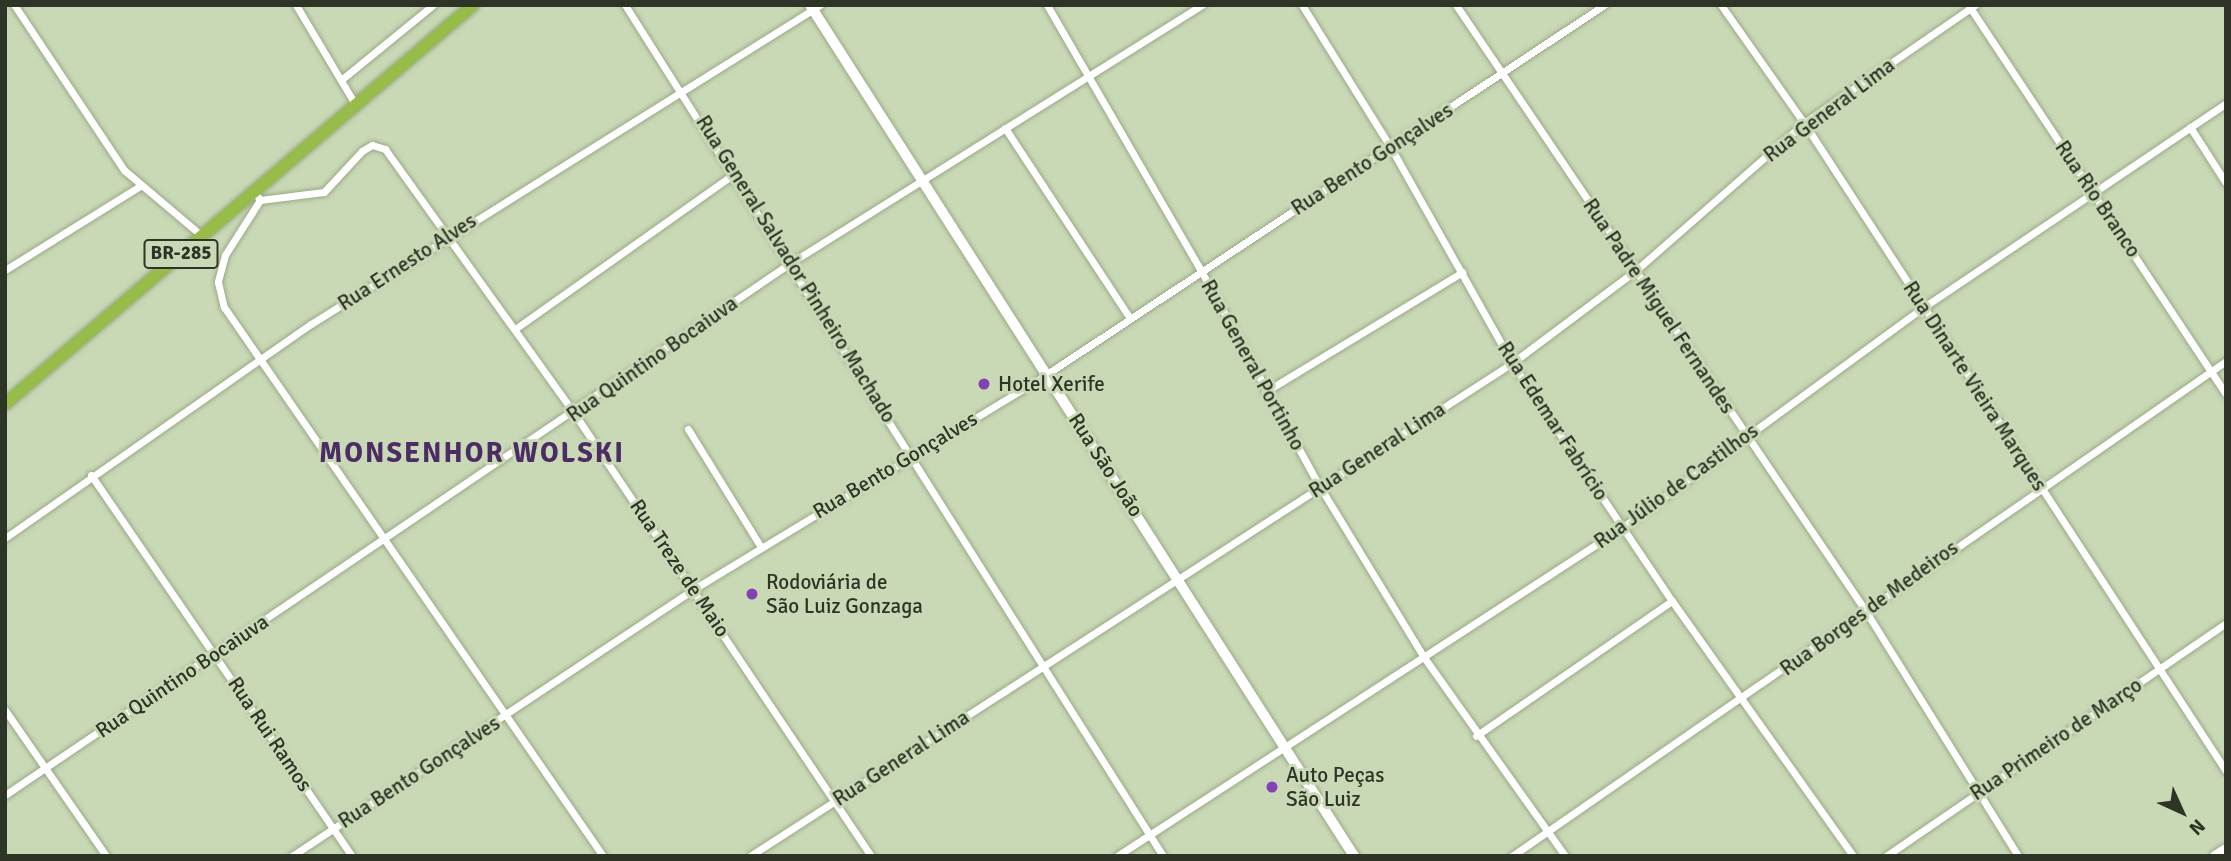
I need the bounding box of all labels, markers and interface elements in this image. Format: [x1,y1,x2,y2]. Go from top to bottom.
street label: Rua General Lima [1759,53,1899,167]
street label: Rua Bento Gonçalves [1286,97,1458,221]
street label: Rua General Salvador Pinheiro Machado [691,111,901,427]
street label: Rua Rio Branco [2050,136,2146,262]
street label: Rua Padre Miguel Fernandes [1578,194,1740,418]
street label: Rua Ernesto Alves [333,208,481,316]
road number: BR-285 [142,238,220,270]
street label: Rua General Portinho [1196,275,1310,455]
street label: Rua Dinarte Vieira Marques [1898,276,2052,496]
street label: Rua Quintino Bocaiuva [562,290,742,428]
street label: Rua Edemar Fabrício [1492,337,1614,505]
place label: Hotel Xerife [998,371,1105,397]
marker: Hotel Xerife [976,376,992,392]
street label: Rua General Lima [1304,397,1450,503]
street label: Rua Bento Gonçalves [808,406,982,524]
street label: Rua São João [1063,408,1149,522]
street label: Rua Júlio de Castilhos [1589,418,1763,554]
district label: MONSENHOR WOLSKI [321,436,623,470]
street label: Rua Treze de Maio [625,494,735,642]
street label: Rua Borges de Medeiros [1775,535,1963,681]
place label: Rodoviária de São Luiz Gonzaga [766,569,923,619]
marker: Rodoviária de São Luiz Gonzaga [744,586,760,602]
street label: Rua Quintino Bocaiuva [91,609,273,743]
street label: Rua Rui Ramos [222,672,318,796]
street label: Rua Primeiro de Março [1965,672,2147,806]
street label: Rua General Lima [828,705,974,811]
street label: Rua Bento Gonçalves [333,710,505,834]
place label: Auto Peças São Luiz [1286,762,1384,812]
north arrow [2147,777,2217,847]
marker: Auto Peças São Luiz [1264,779,1280,795]
text: N [2184,814,2210,840]

